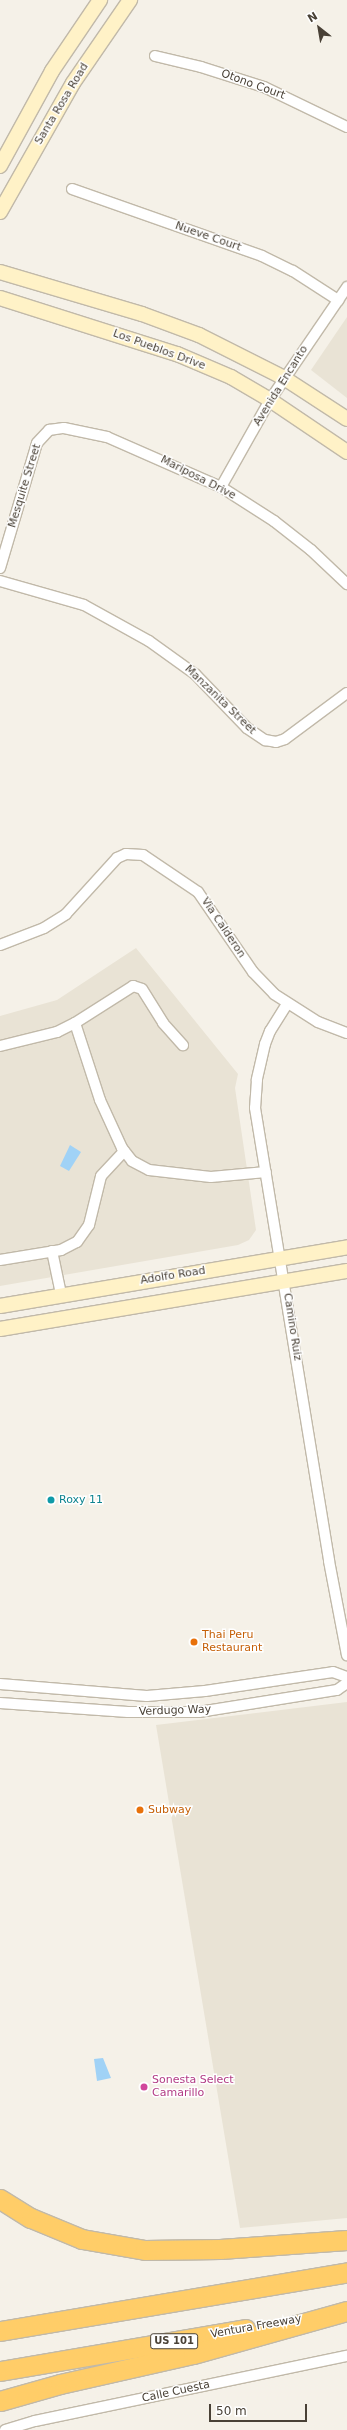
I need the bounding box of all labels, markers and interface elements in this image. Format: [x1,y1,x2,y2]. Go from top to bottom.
north arrow [299,8,339,48]
text: N [305,9,320,25]
street label: Santa Rosa Road [32,61,92,147]
street label: Otono Court [219,67,287,103]
street label: Nueve Court [173,220,243,254]
street label: Los Pueblos Drive [111,327,207,373]
street label: Avenida Encanto [251,343,311,429]
street label: Mesquite Street [6,442,44,530]
street label: Mariposa Drive [158,453,238,503]
street label: Manzanita Street [182,663,258,737]
street label: Via Calderon [198,895,248,961]
street label: Adolfo Road [139,1264,207,1288]
street label: Camino Ruiz [280,1292,304,1362]
place label: Roxy 11 [59,1493,103,1507]
marker: Roxy 11 [46,1495,56,1505]
place label: Thai Peru Restaurant [202,1629,262,1655]
marker: Thai Peru Restaurant [189,1637,199,1647]
street label: Verdugo Way [139,1703,211,1719]
place label: Subway [148,1803,191,1817]
marker: Subway [135,1805,145,1815]
place label: Sonesta Select Camarillo [152,2074,234,2100]
marker: Sonesta Select Camarillo [139,2082,149,2092]
street label: Ventura Freeway [210,2313,302,2341]
road number: US 101 [150,2333,198,2349]
street label: Calle Cuesta [141,2378,211,2406]
scale bar [211,2396,309,2422]
text: 50 m [216,2404,247,2418]

